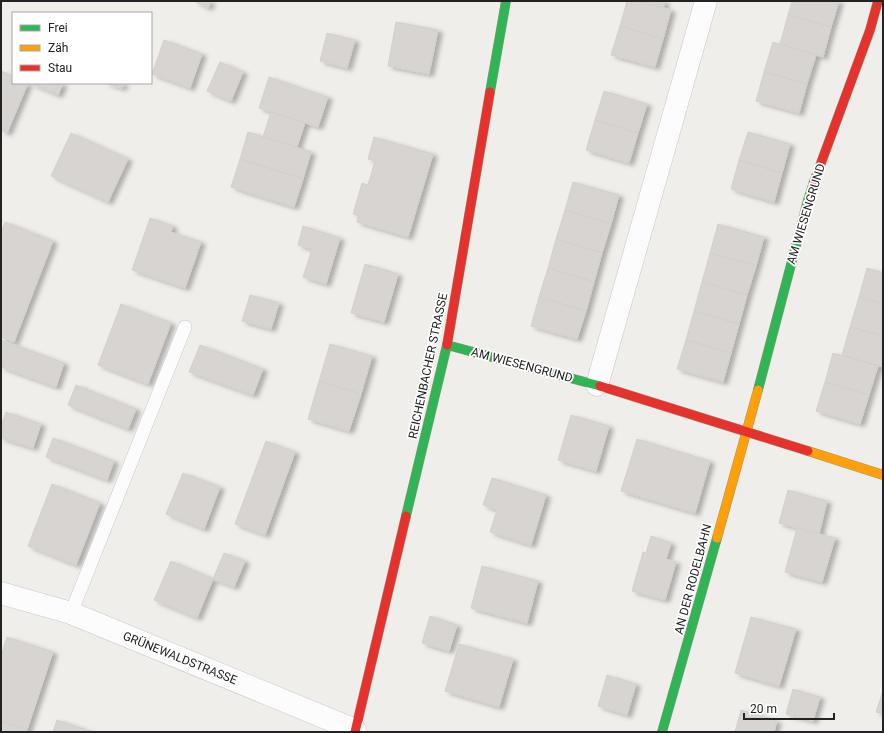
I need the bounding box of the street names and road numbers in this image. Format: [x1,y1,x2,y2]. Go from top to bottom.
street label: AM WIESENGRUND [784,162,828,266]
street label: REICHENBACHER STRASSE [406,292,450,440]
street label: AM WIESENGRUND [470,345,574,385]
street label: AN DER RODELBAHN [672,522,714,636]
street label: GRÜNEWALDSTRASSE [121,628,240,687]

